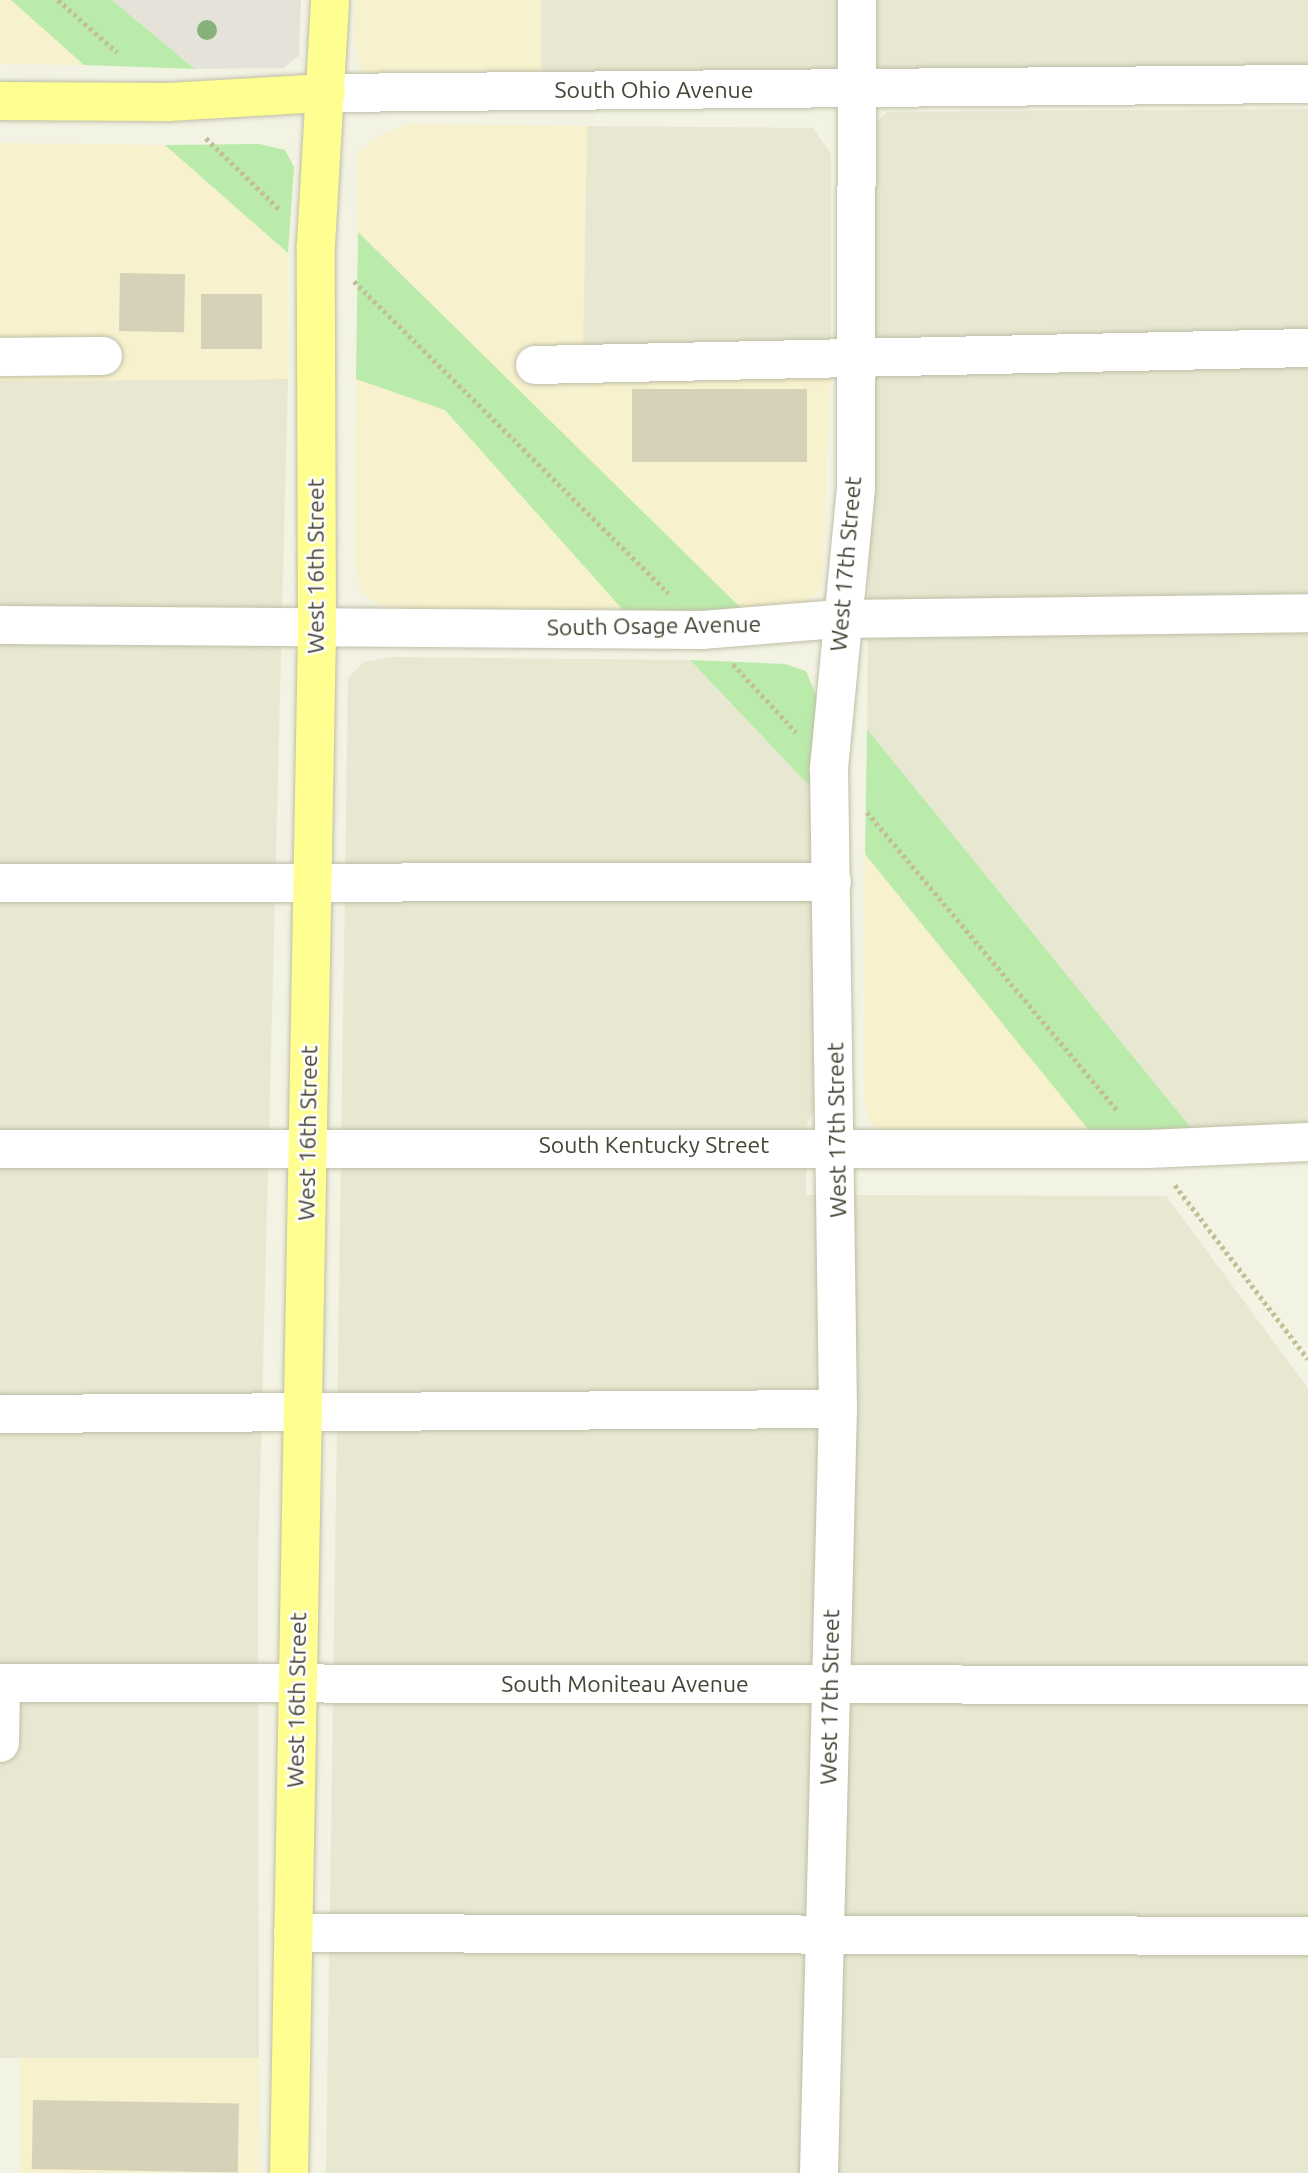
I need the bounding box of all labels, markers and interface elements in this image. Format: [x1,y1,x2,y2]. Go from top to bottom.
street label: South Ohio Avenue [555,76,753,104]
street label: West 17th Street [825,475,867,653]
street label: West 16th Street [302,478,330,654]
street label: South Osage Avenue [547,610,761,642]
street label: West 17th Street [822,1042,852,1218]
street label: West 16th Street [293,1045,323,1221]
street label: South Kentucky Street [539,1131,769,1159]
street label: West 17th Street [815,1609,845,1785]
street label: West 16th Street [282,1612,312,1788]
street label: South Moniteau Avenue [501,1670,749,1698]

